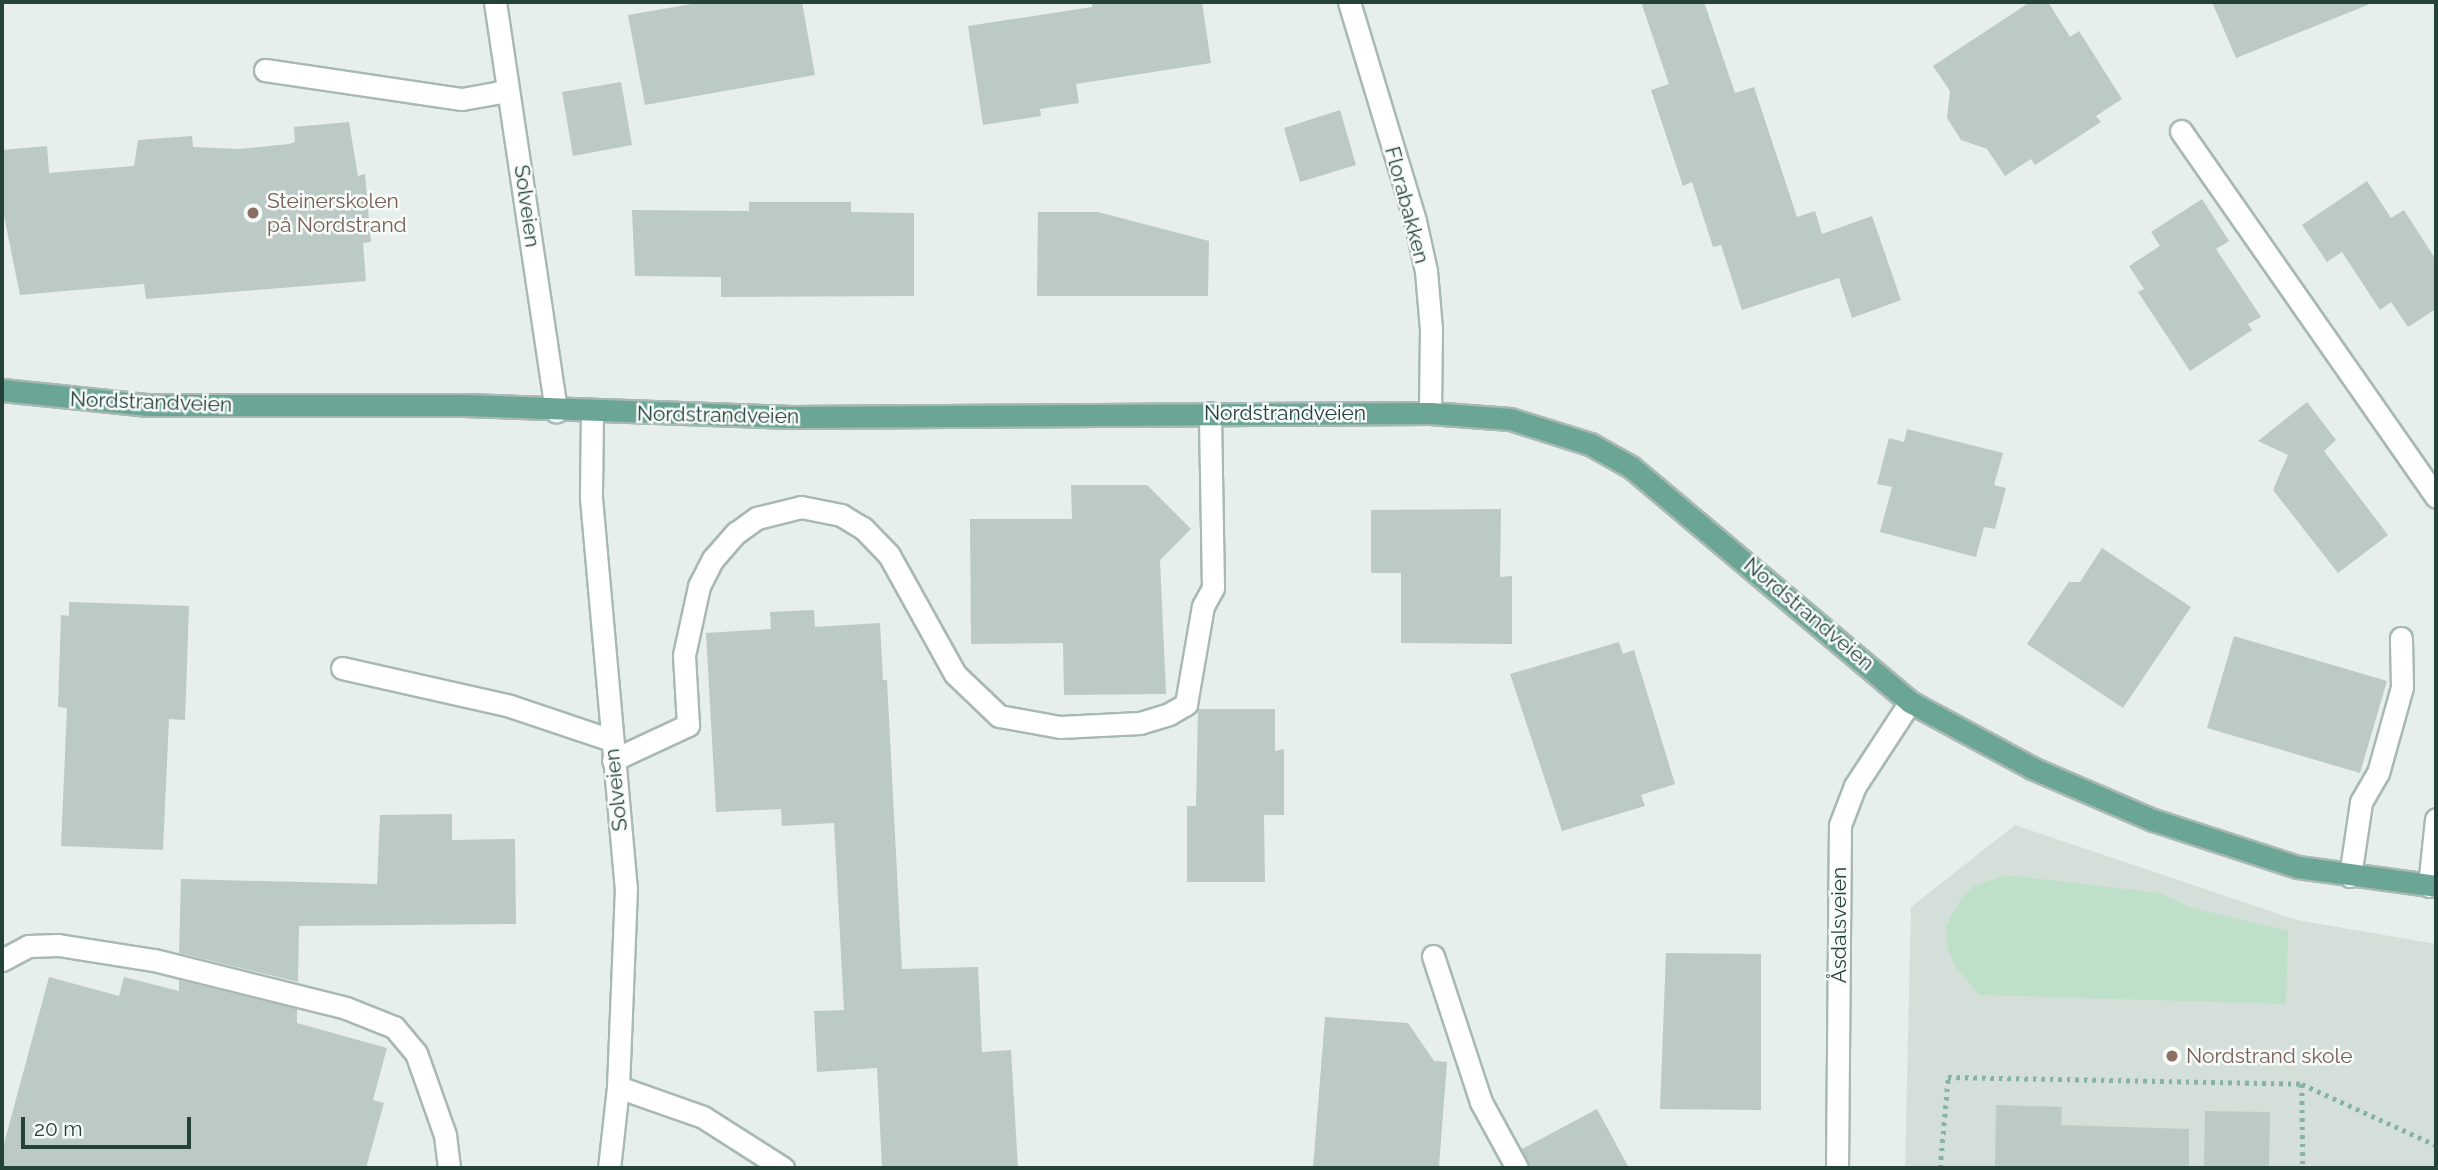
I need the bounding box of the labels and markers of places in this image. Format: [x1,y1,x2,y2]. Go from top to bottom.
place label: Steinerskolen på Nordstrand [267,188,407,238]
marker: Steinerskolen på Nordstrand [245,205,261,221]
place label: Nordstrand skole [2186,1043,2353,1069]
marker: Nordstrand skole [2164,1048,2180,1064]

